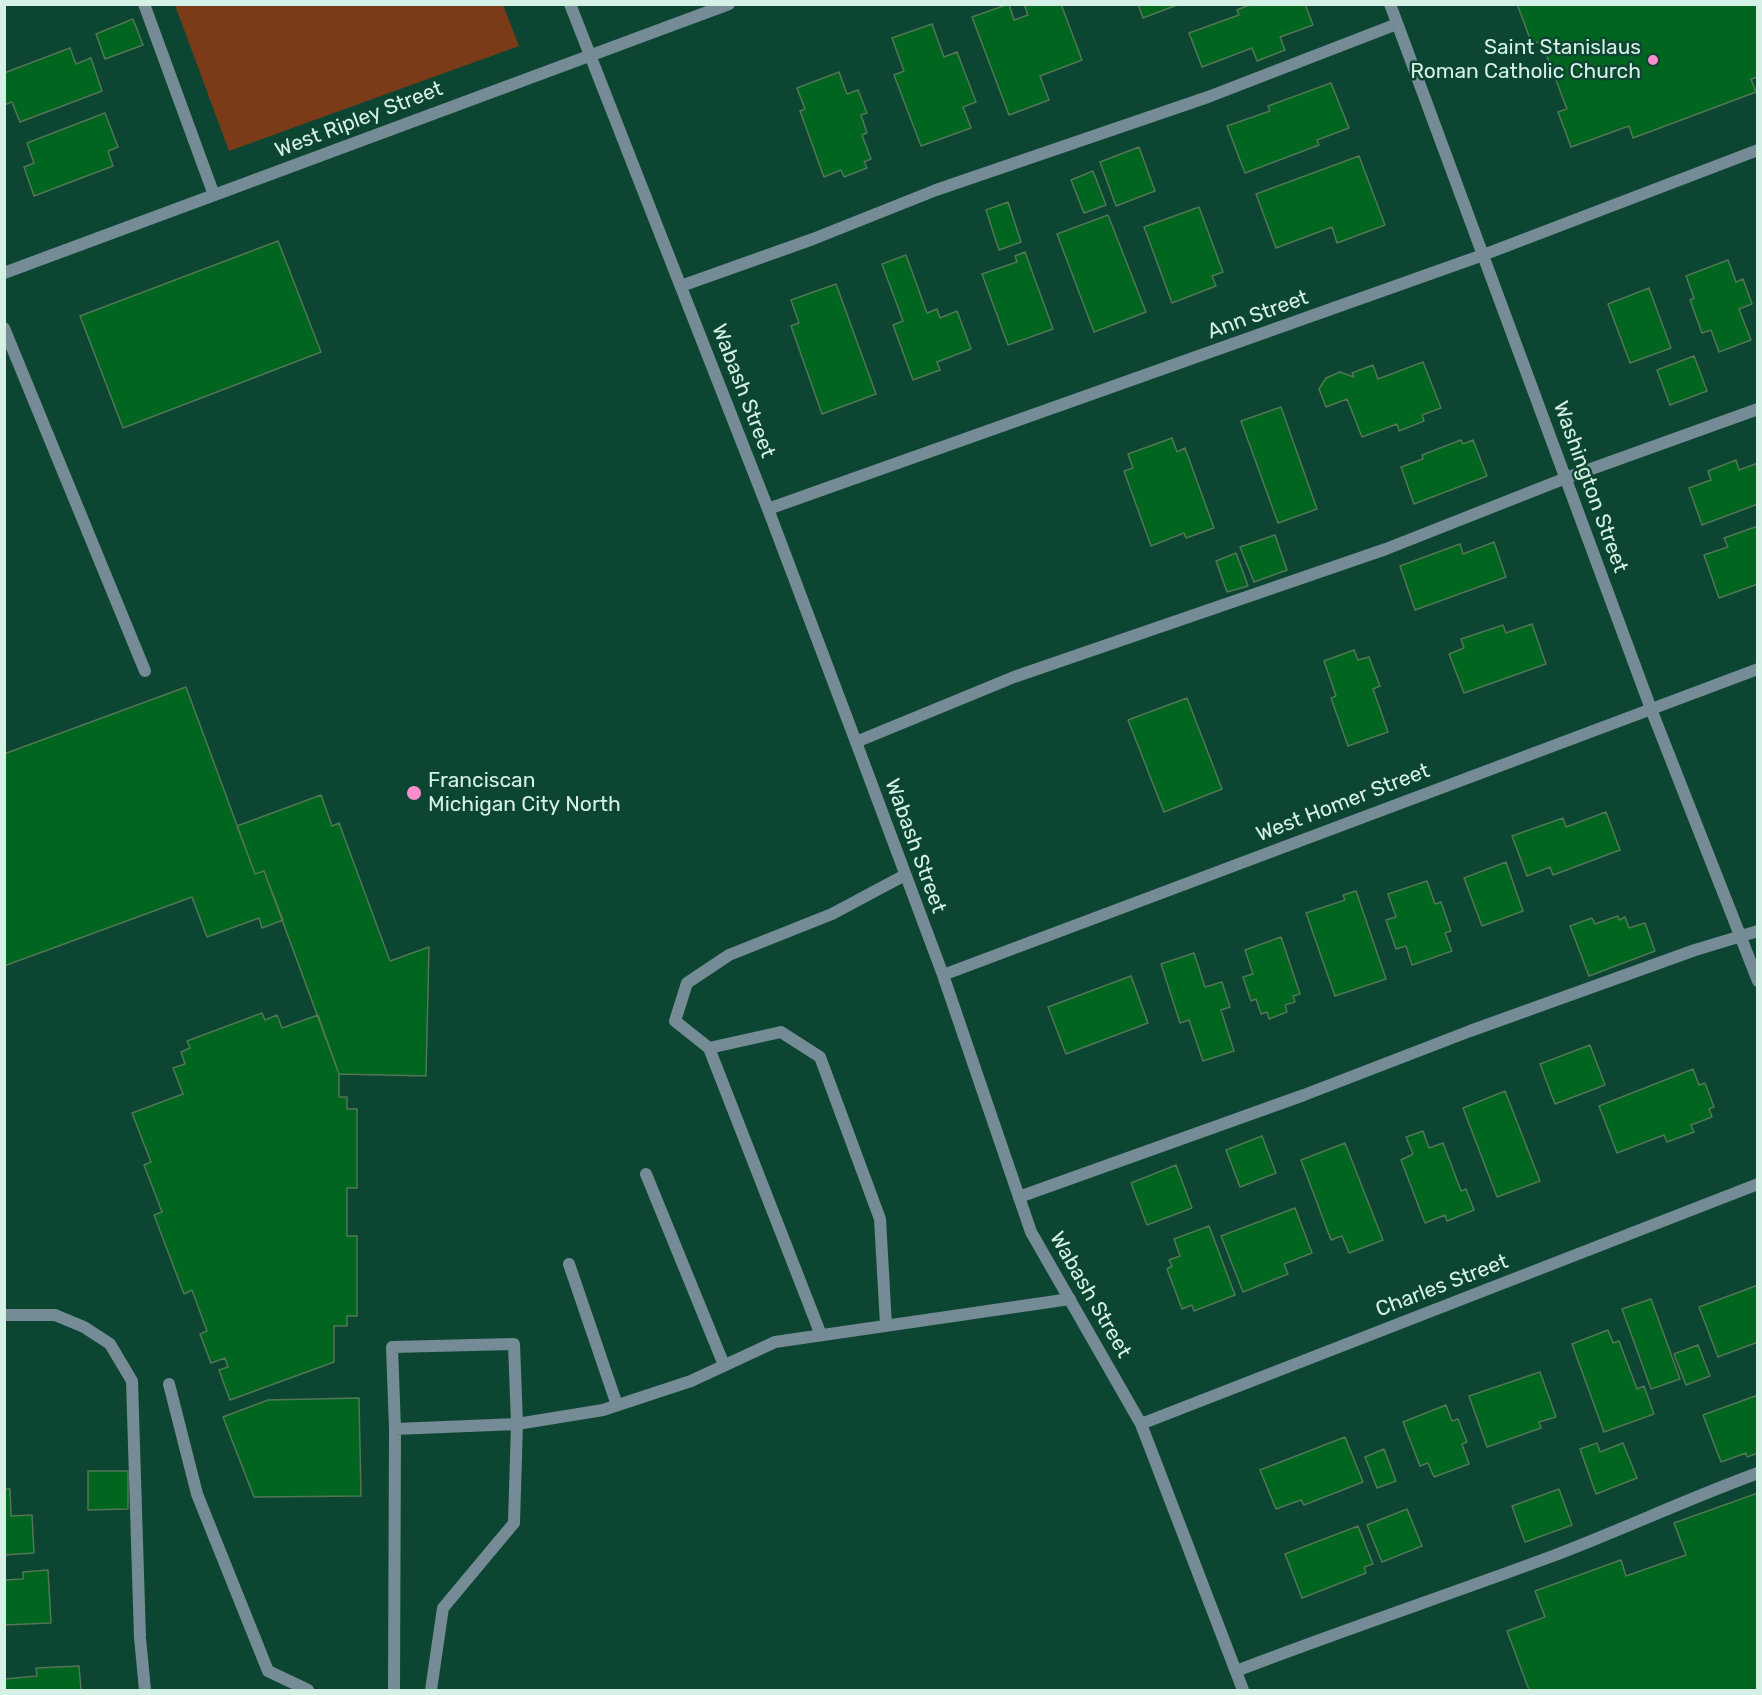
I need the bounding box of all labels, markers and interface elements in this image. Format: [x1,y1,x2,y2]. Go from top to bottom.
place label: Saint Stanislaus Roman Catholic Church [1410,35,1641,85]
marker: Saint Stanislaus Roman Catholic Church [1646,53,1660,67]
street label: West Ripley Street [272,76,446,164]
street label: Ann Street [1204,285,1312,345]
street label: Wabash Street [706,320,780,462]
street label: Washington Street [1547,398,1633,576]
street label: West Homer Street [1253,758,1433,848]
place label: Franciscan Michigan City North [428,768,621,818]
street label: Wabash Street [879,775,951,917]
marker: Franciscan Michigan City North [405,784,423,802]
street label: Wabash Street [1044,1227,1136,1363]
street label: Charles Street [1372,1249,1512,1323]

